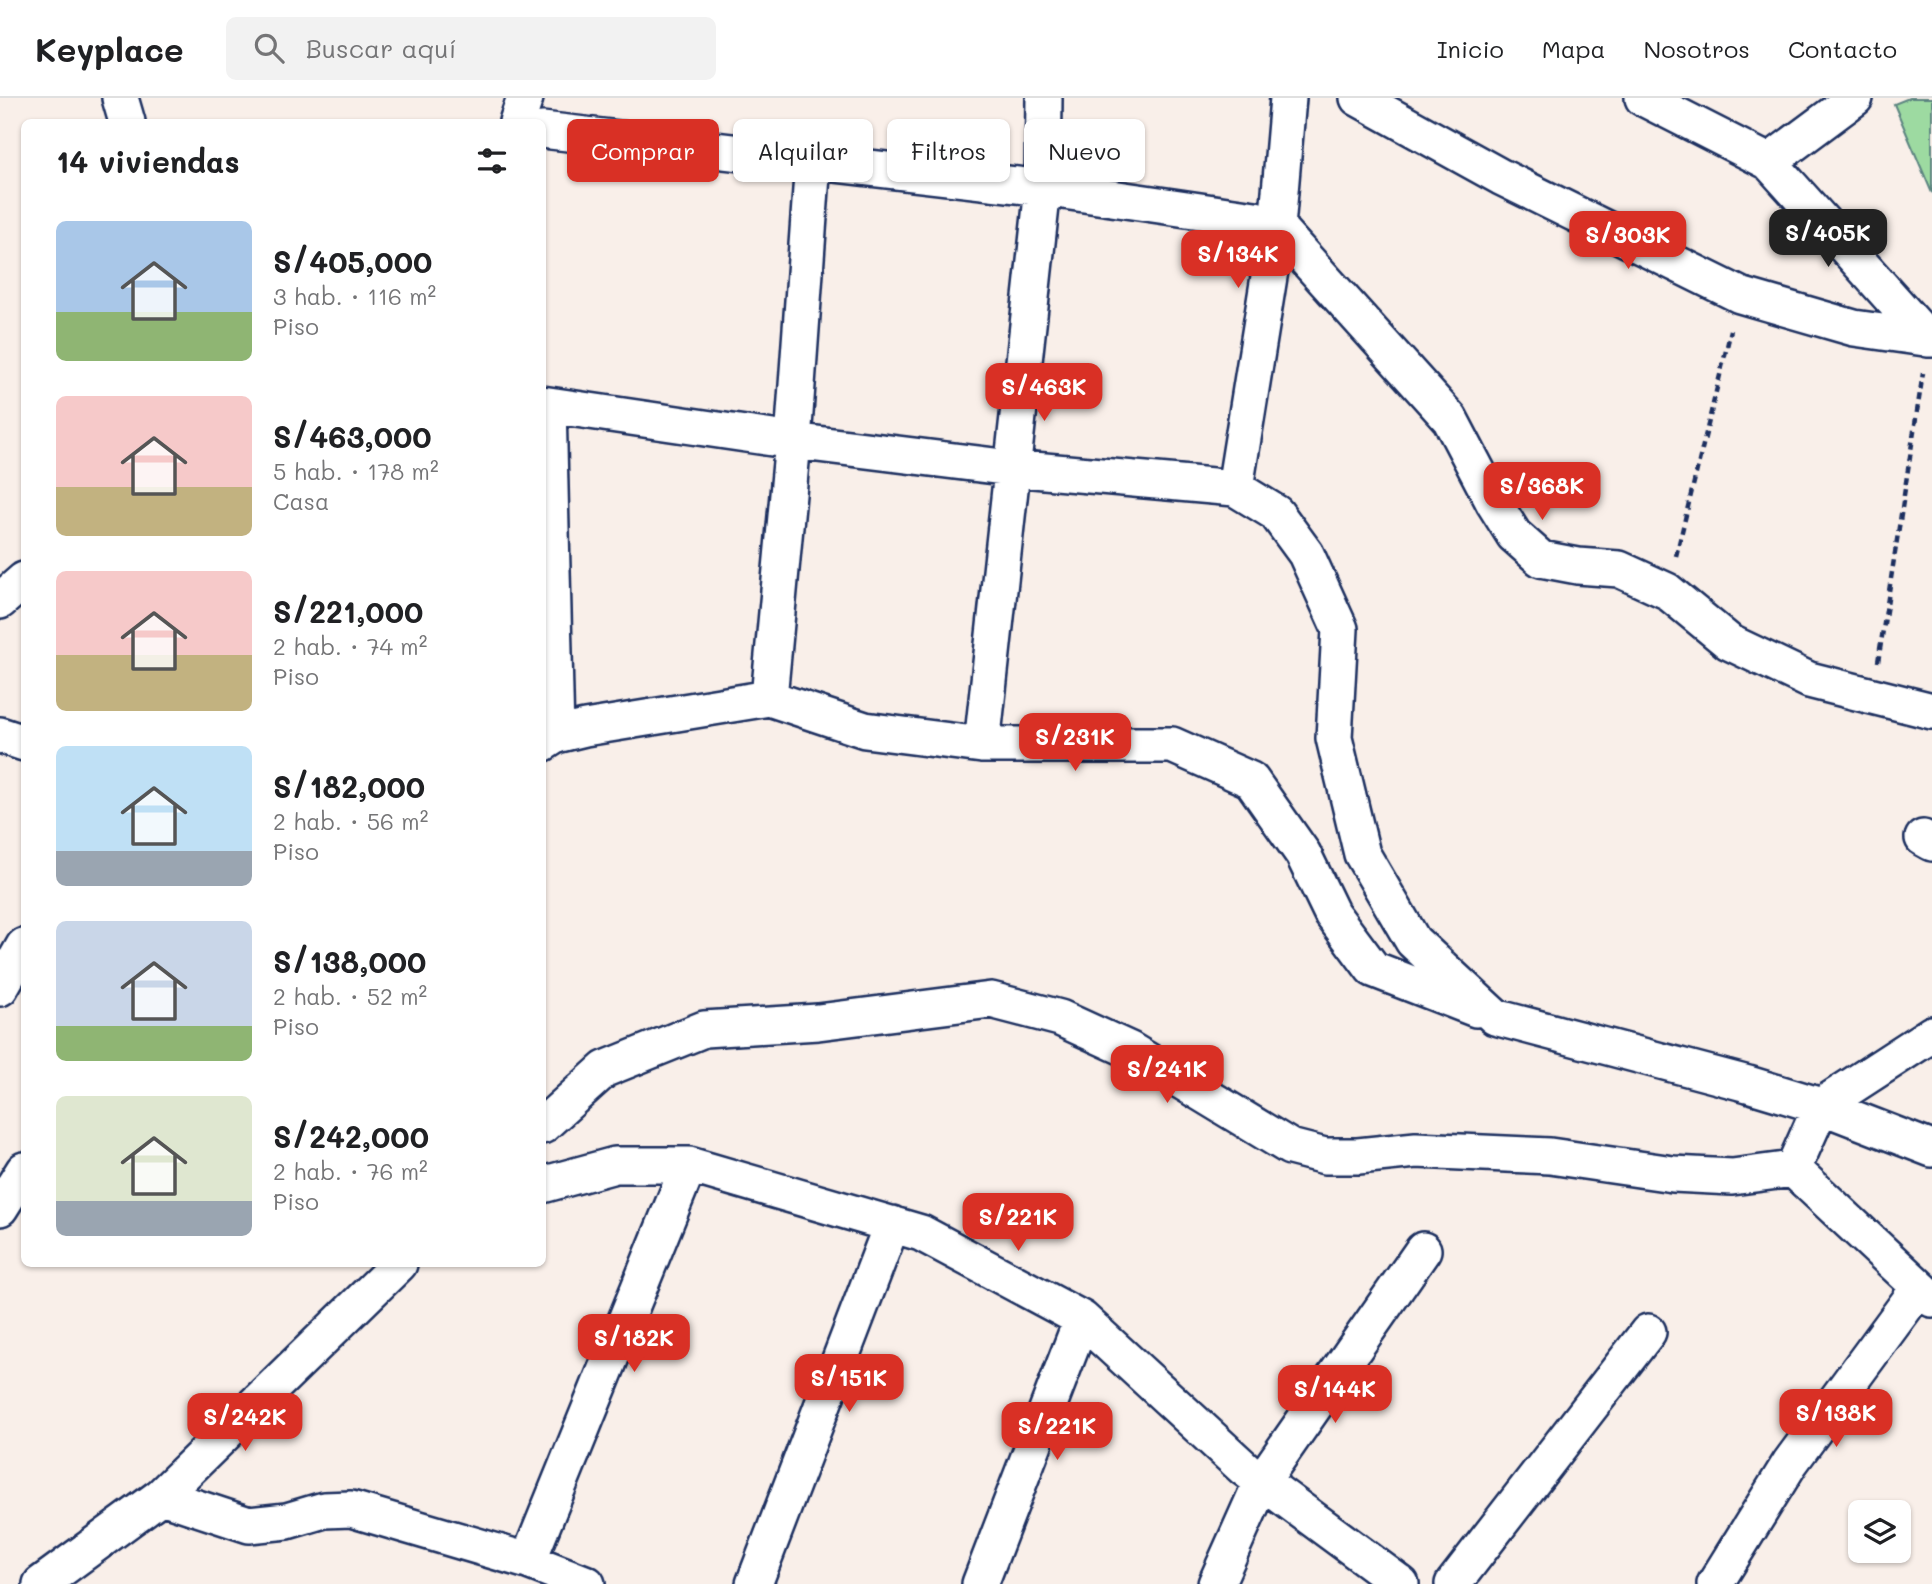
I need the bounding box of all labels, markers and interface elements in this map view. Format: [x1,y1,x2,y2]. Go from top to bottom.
search box [226,17,716,80]
text: Keyplace [35,27,184,70]
icon: search [250,29,288,67]
text: Buscar aquí [306,31,457,65]
text: Inicio [1437,33,1504,64]
text: Mapa [1542,33,1606,64]
text: Nosotros [1644,33,1750,64]
text: Contacto [1788,33,1897,64]
chip: Comprar [567,119,719,182]
chip: Alquilar [733,119,873,182]
chip: Filtros [887,119,1010,182]
chip: Nuevo [1024,119,1145,182]
text: 14 viviendas [56,141,240,181]
icon: filters [473,142,511,180]
pin: S/405K [1771,209,1885,269]
pin: S/303K [1571,212,1685,271]
text: S/405K [1785,217,1871,247]
text: S/303K [1585,219,1671,249]
pin: S/134K [1181,230,1295,290]
text: S/134K [1197,238,1279,268]
text: S/405,000 [273,241,432,281]
icon: home [112,249,196,333]
text: 3 hab. · 116 m² [273,281,436,311]
text: Piso [273,311,319,341]
pin: S/463K [987,364,1101,423]
text: S/463K [1001,371,1087,401]
text: S/463,000 [273,416,432,456]
icon: home [112,424,196,508]
text: 5 hab. · 178 m² [273,456,439,486]
pin: S/368K [1485,462,1599,522]
text: S/368K [1500,470,1584,500]
text: Casa [273,486,329,516]
text: S/221,000 [273,591,423,631]
icon: home [112,599,196,683]
text: 2 hab. · 74 m² [273,631,427,661]
text: Piso [273,661,319,691]
pin: S/231K [1018,714,1132,773]
text: S/231K [1035,721,1115,751]
text: S/182,000 [273,766,425,806]
icon: home [112,774,196,858]
text: 2 hab. · 56 m² [273,806,428,836]
text: Piso [273,836,319,866]
text: S/138,000 [273,941,426,981]
icon: home [112,949,196,1033]
text: 2 hab. · 52 m² [273,981,427,1011]
text: Piso [273,1011,319,1041]
pin: S/241K [1110,1046,1224,1105]
text: S/241K [1127,1053,1207,1083]
text: S/242,000 [273,1116,429,1156]
icon: home [112,1124,196,1208]
text: 2 hab. · 76 m² [273,1156,428,1186]
text: Piso [273,1186,319,1216]
pin: S/221K [961,1194,1075,1253]
text: S/221K [979,1201,1057,1231]
pin: S/182K [577,1314,691,1374]
text: S/182K [594,1322,674,1352]
pin: S/151K [792,1354,906,1414]
text: S/151K [811,1362,887,1392]
pin: S/144K [1278,1366,1392,1425]
text: S/144K [1294,1373,1376,1403]
pin: S/138K [1779,1390,1893,1449]
pin: S/242K [188,1394,302,1453]
text: S/138K [1795,1397,1877,1427]
text: S/242K [203,1401,287,1431]
pin: S/221K [1000,1402,1114,1462]
text: S/221K [1018,1410,1096,1440]
map controls [1848,1500,1911,1563]
button: layers [1848,1500,1911,1563]

